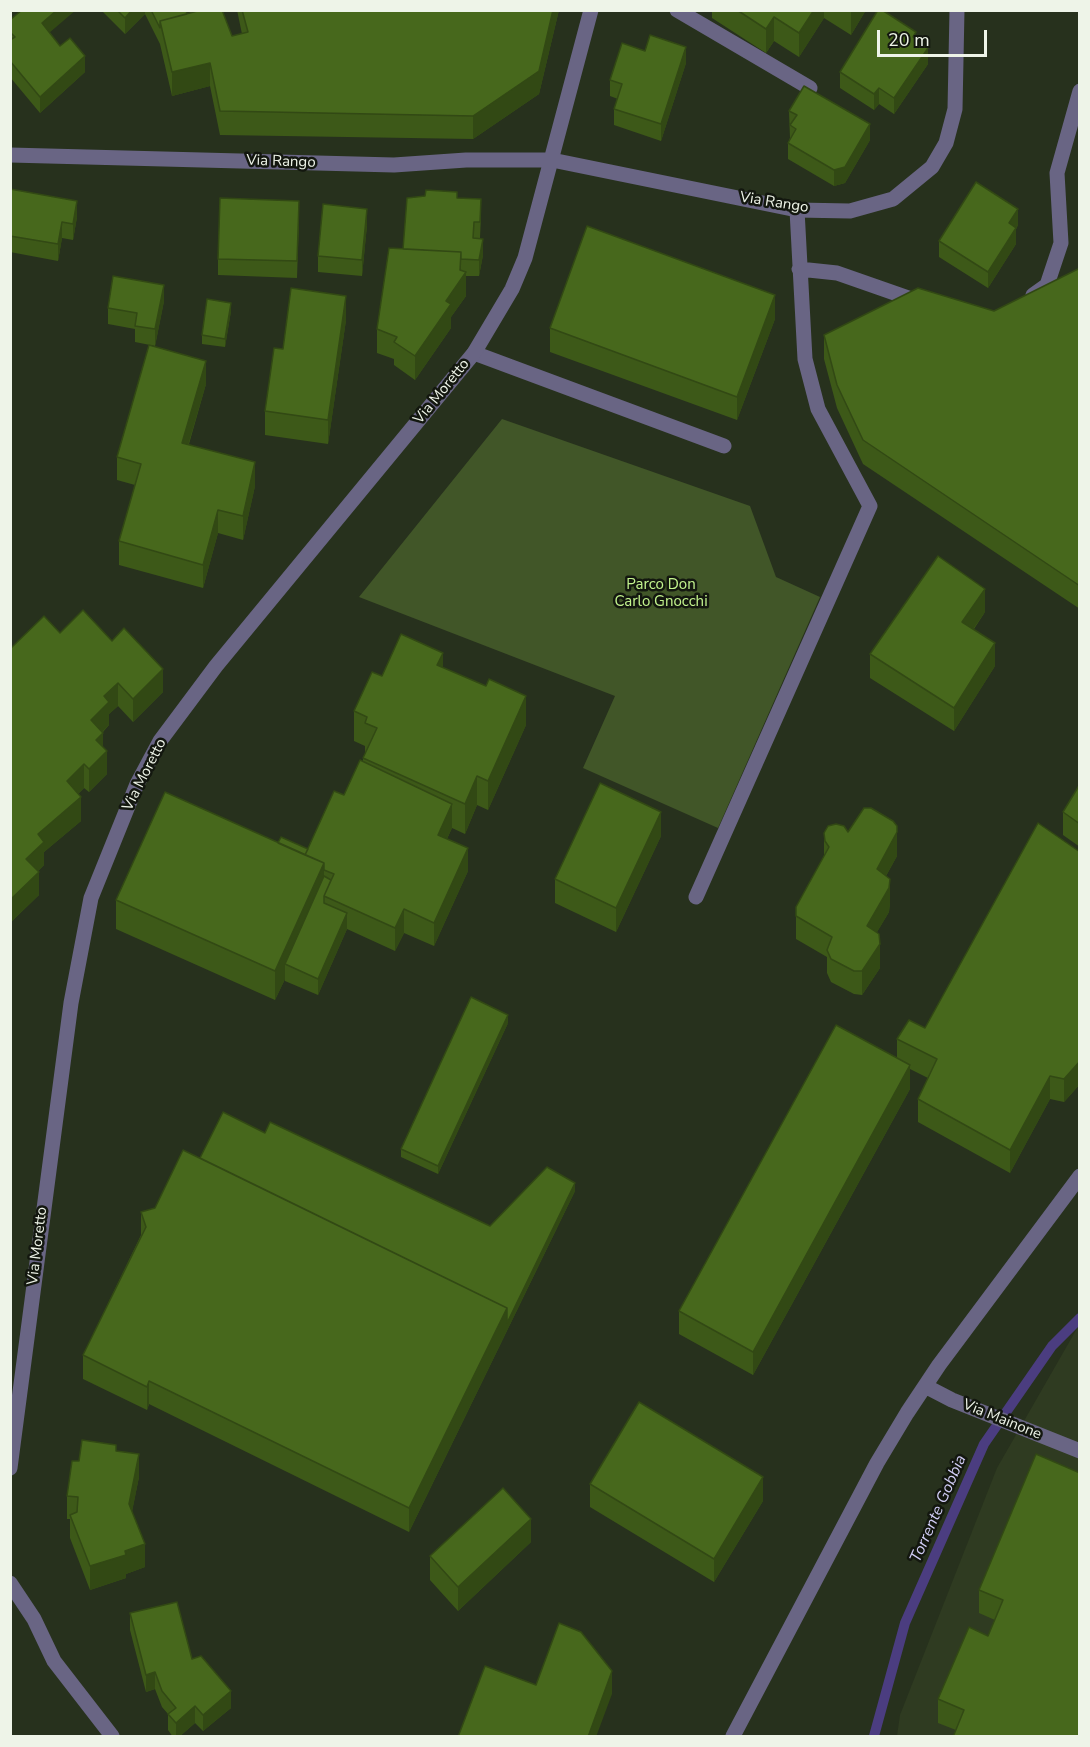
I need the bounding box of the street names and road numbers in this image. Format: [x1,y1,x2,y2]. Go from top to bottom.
street label: Via Rango [246,152,316,172]
street label: Via Rango [738,189,810,217]
street label: Via Moretto [410,356,474,428]
street label: Via Moretto [119,736,171,814]
street label: Via Moretto [24,1206,52,1286]
street label: Via Mainone [960,1396,1044,1444]

